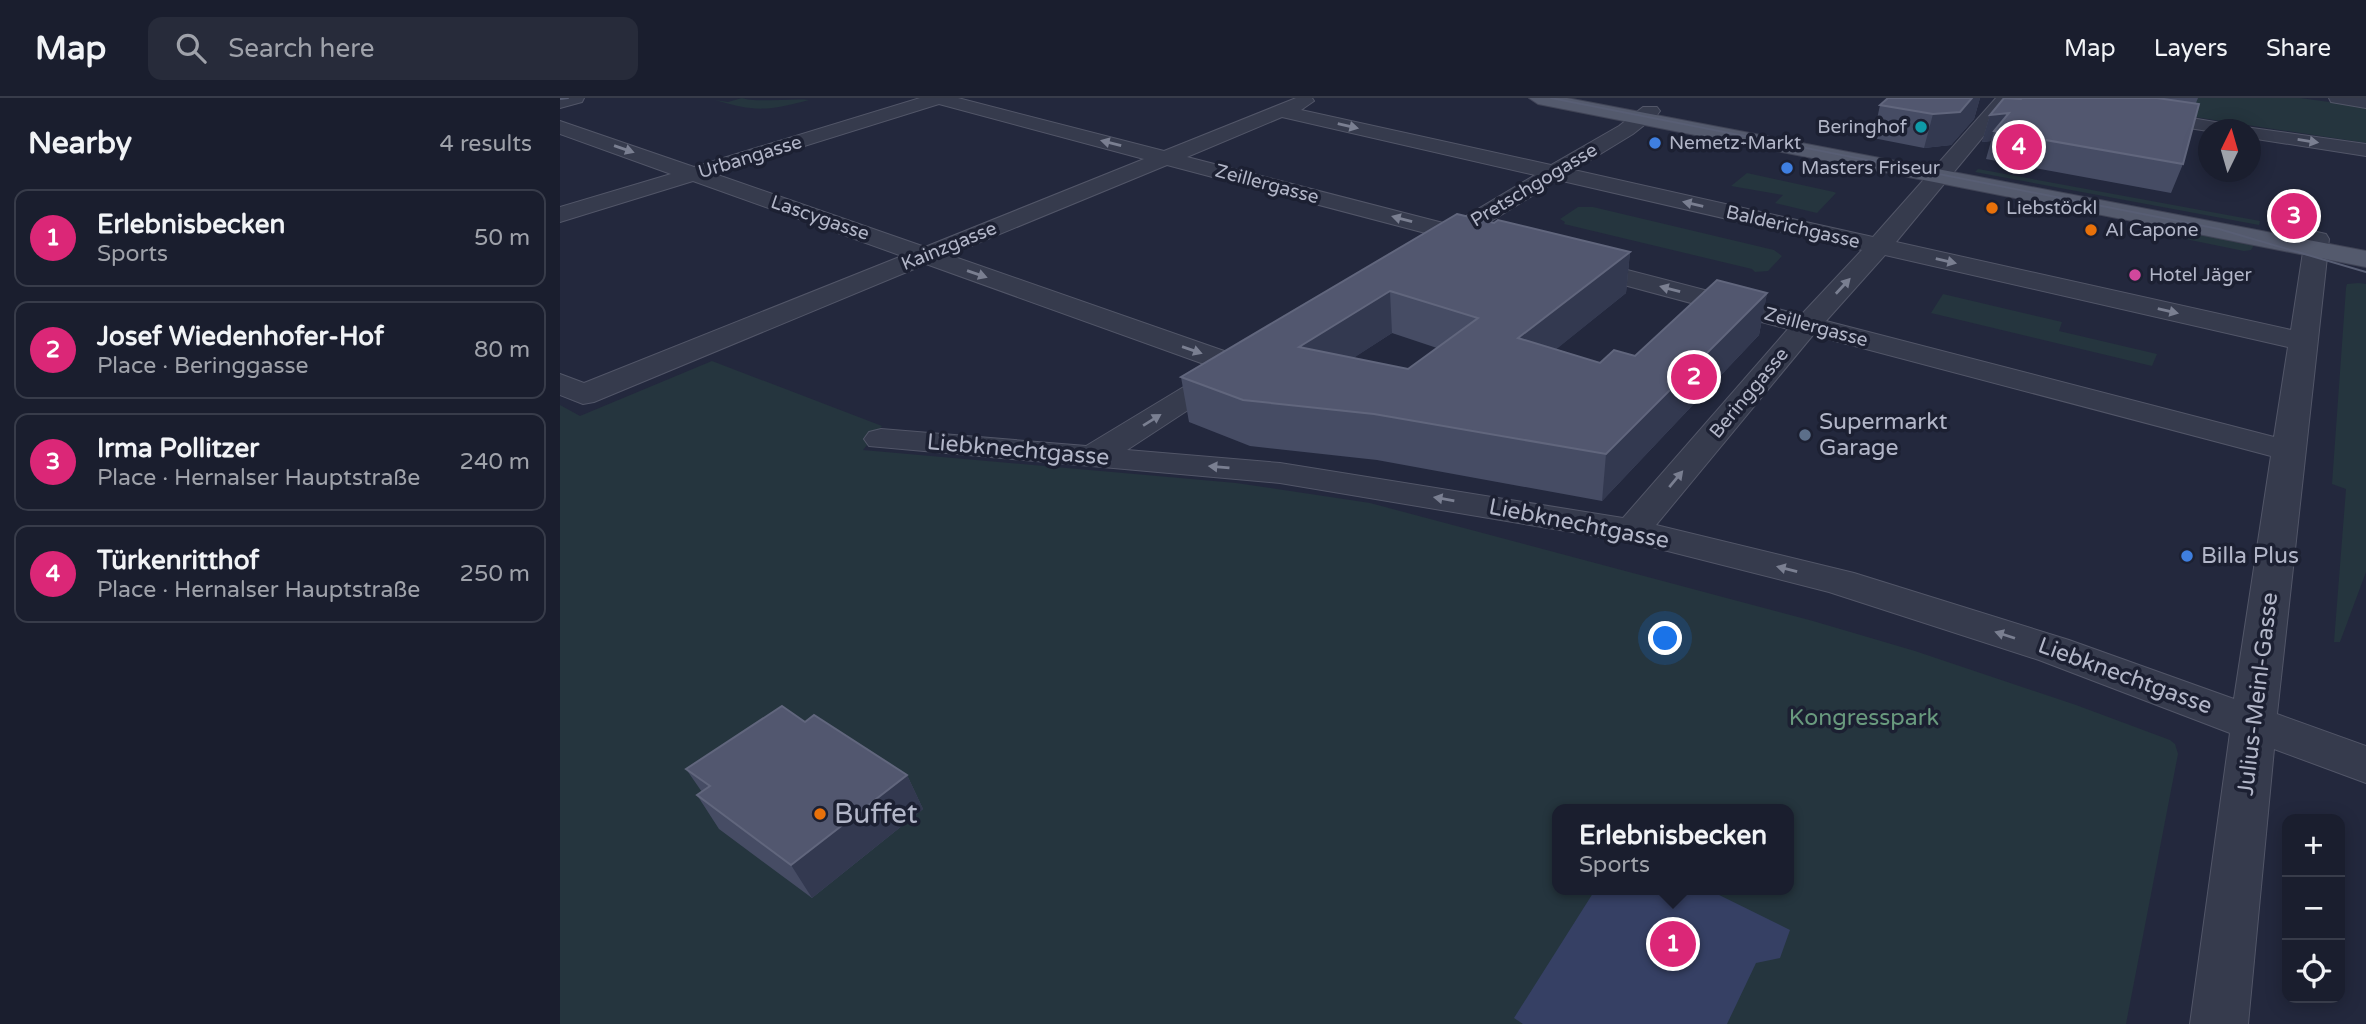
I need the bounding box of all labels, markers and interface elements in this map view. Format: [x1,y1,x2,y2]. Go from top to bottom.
search box [148,17,638,80]
text: Map [35,29,106,68]
icon: search [172,29,210,67]
text: Search here [228,33,374,64]
text: Map [2064,34,2116,63]
text: Layers [2154,34,2228,63]
text: Share [2266,34,2331,63]
place label: Beringhof [1817,116,1908,138]
marker: Beringhof [1913,119,1929,135]
north arrow [2198,119,2261,182]
one-way arrow [1337,121,1359,132]
pin: 4 [1996,121,2042,173]
text: Nearby [28,125,132,162]
text: 4 results [439,130,532,158]
street label: Urbangasse [696,131,804,183]
place label: Nemetz-Markt [1669,132,1801,154]
marker: Nemetz-Markt [1647,135,1663,151]
one-way arrow [2297,135,2319,146]
one-way arrow [1100,137,1122,148]
street label: Pretschgogasse [1467,139,1601,231]
one-way arrow [614,144,635,155]
place label: Masters Friseur [1801,157,1941,179]
street label: Zeillergasse [1213,160,1321,208]
marker: Masters Friseur [1779,160,1795,176]
pin: 3 [2271,190,2317,242]
street label: Lascygasse [768,191,872,245]
place label: Liebstöckl [2006,197,2097,219]
one-way arrow [1682,198,1704,209]
marker: Liebstöckl [1984,200,2000,216]
street label: Balderichgasse [1724,201,1862,253]
text: Erlebnisbecken [97,209,285,240]
one-way arrow [1391,214,1412,224]
street label: Kainzgasse [898,217,1000,275]
place label: Al Capone [2105,219,2198,241]
marker: Al Capone [2083,222,2099,238]
text: 1 [46,224,60,252]
text: 50 m [474,224,530,252]
text: Sports [97,240,168,268]
one-way arrow [1935,256,1957,267]
place label: Hotel Jäger [2149,264,2252,286]
marker: Hotel Jäger [2127,267,2143,283]
one-way arrow [967,269,988,280]
one-way arrow [1835,277,1851,295]
one-way arrow [1658,283,1680,294]
street label: Zeillergasse [1762,303,1870,351]
one-way arrow [2157,306,2179,317]
text: Josef Wiedenhofer-Hof [97,321,384,352]
text: 2 [46,336,60,364]
text: 80 m [474,336,530,364]
street label: Beringgasse [1705,343,1793,443]
one-way arrow [1182,345,1203,356]
pin: 2 [1671,351,1717,403]
text: Place · Beringgasse [97,352,309,380]
place label: Supermarkt Garage [1819,408,1948,462]
one-way arrow [1142,413,1162,426]
marker: Supermarkt Garage [1797,427,1813,443]
street label: Liebknechtgasse [926,428,1110,472]
text: Irma Pollitzer [97,433,259,464]
text: 3 [46,448,60,476]
text: 240 m [460,448,530,476]
one-way arrow [1208,462,1230,473]
text: Place · Hernalser Hauptstraße [97,464,420,492]
one-way arrow [1668,470,1684,488]
one-way arrow [1433,493,1455,504]
street label: Liebknechtgasse [1486,493,1672,555]
place label: Billa Plus [2201,542,2299,570]
text: Türkenritthof [97,545,259,576]
marker: Billa Plus [2179,548,2195,564]
text: 4 [46,560,60,588]
text: 250 m [460,560,530,588]
one-way arrow [1776,563,1798,574]
text: Place · Hernalser Hauptstraße [97,576,420,604]
street label: Julius-Meinl-Gasse [2232,591,2284,797]
your location [1648,621,1682,655]
one-way arrow [1994,629,2015,639]
street label: Liebknechtgasse [2034,632,2216,720]
park label: Kongresspark [1789,704,1939,732]
place label: Buffet [834,797,918,831]
popup [1552,804,1794,895]
marker: Buffet [812,806,828,822]
map controls [2282,814,2345,1003]
button: + [2282,814,2345,877]
text: Erlebnisbecken [1579,820,1767,851]
text: Sports [1579,851,1650,879]
button: − [2282,877,2345,940]
pin: 1 [1650,918,1696,970]
button: locate [2282,940,2345,1003]

